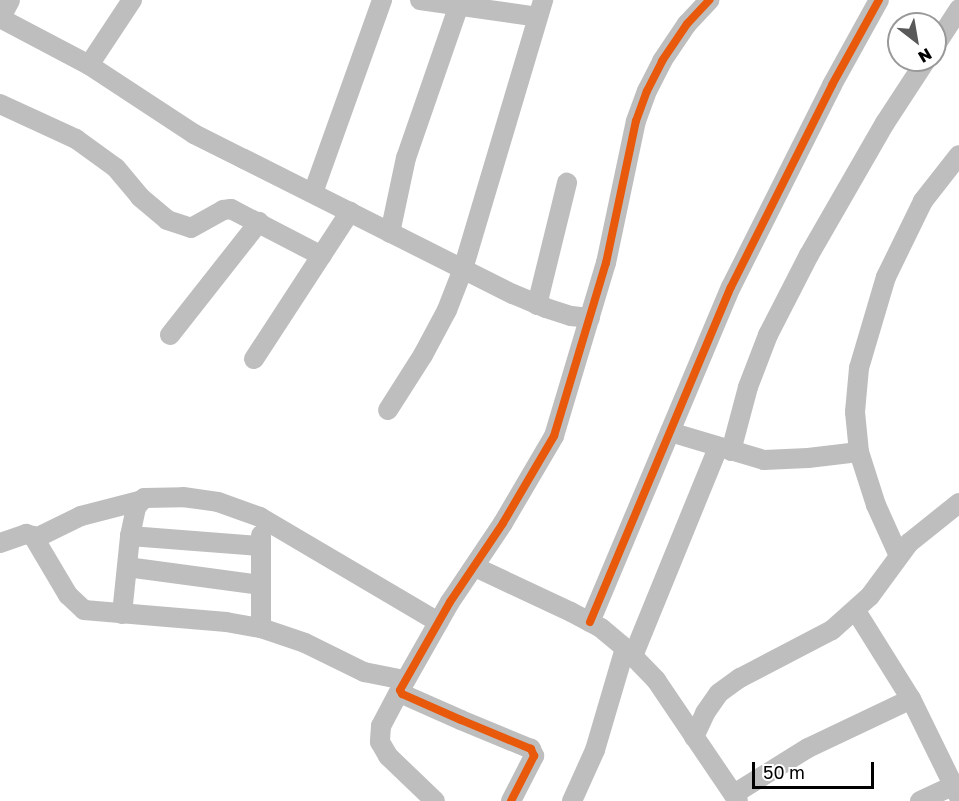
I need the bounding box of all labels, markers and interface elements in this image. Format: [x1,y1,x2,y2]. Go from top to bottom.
north arrow [887,12,947,72]
text: N [915,44,936,67]
scale bar [755,750,876,788]
text: 50 m [763,761,805,783]

